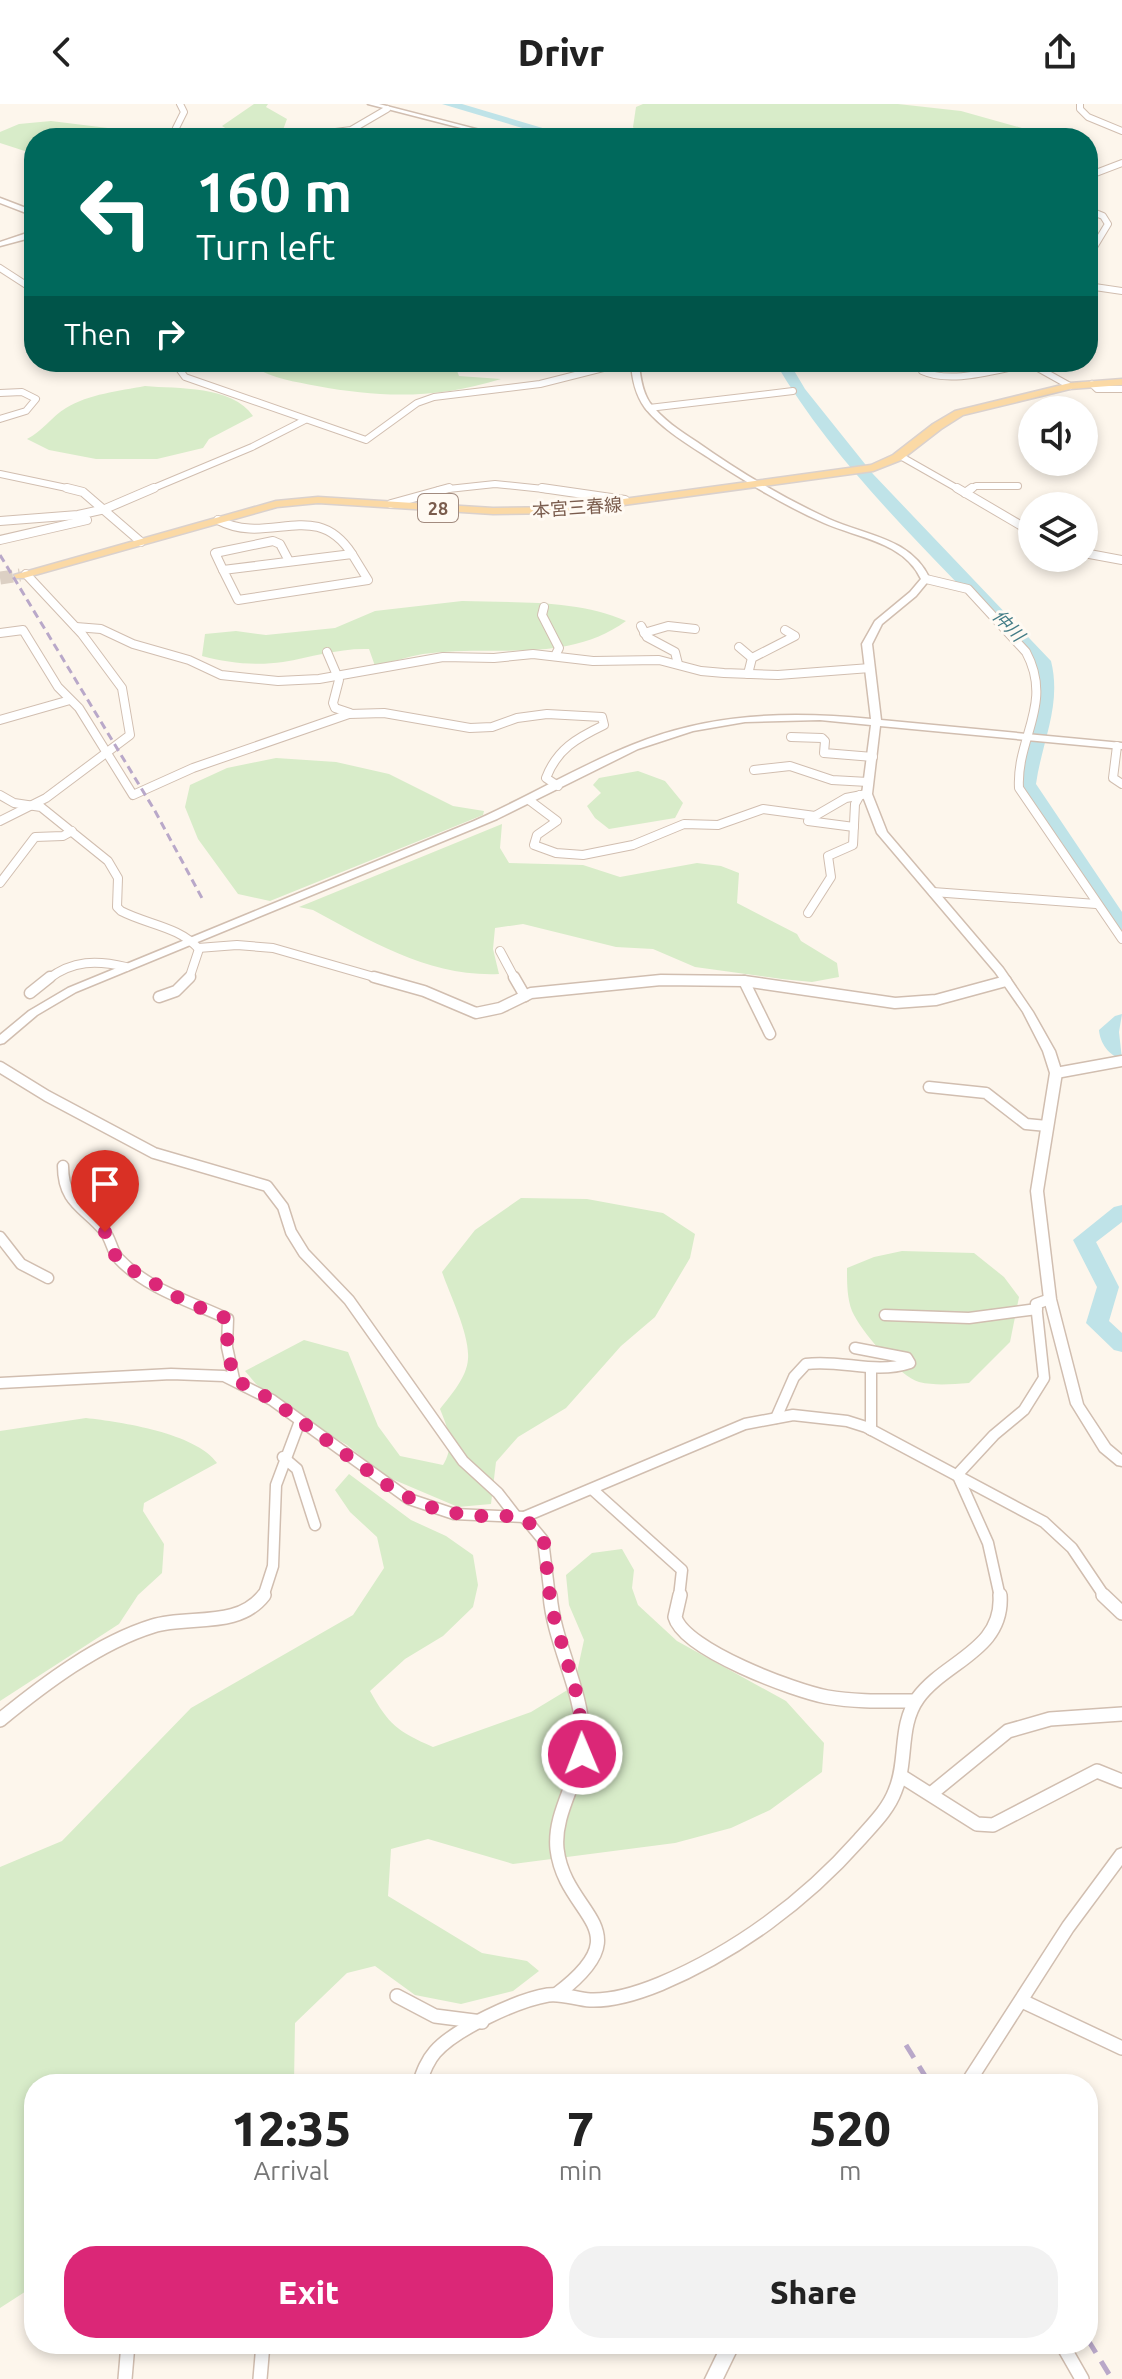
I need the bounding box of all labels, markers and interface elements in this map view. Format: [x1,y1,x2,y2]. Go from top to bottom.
icon: back [40,30,84,74]
icon: share [1038,30,1082,74]
text: Drivr [518,32,604,73]
icon: left [64,160,168,264]
text: 160 m [196,160,352,223]
text: Turn left [196,226,335,267]
icon: right [148,312,192,356]
text: Then [64,317,132,351]
map controls [1018,396,1098,572]
button: sound [1018,396,1098,476]
button: layers [1018,492,1098,572]
road number: 28 [418,494,458,522]
street label: 本宮三春線 [531,494,623,520]
water label: 仲川 [989,605,1030,646]
pin [71,1150,139,1232]
icon: arrive [83,1162,127,1206]
position arrow [540,1712,624,1796]
text: 12:35 [231,2101,351,2155]
text: 7 [567,2101,594,2155]
text: 520 [810,2101,891,2155]
text: Arrival [253,2156,329,2185]
text: min [559,2156,602,2185]
text: m [839,2156,861,2185]
button: Exit [64,2246,553,2338]
button: Share [569,2246,1058,2338]

